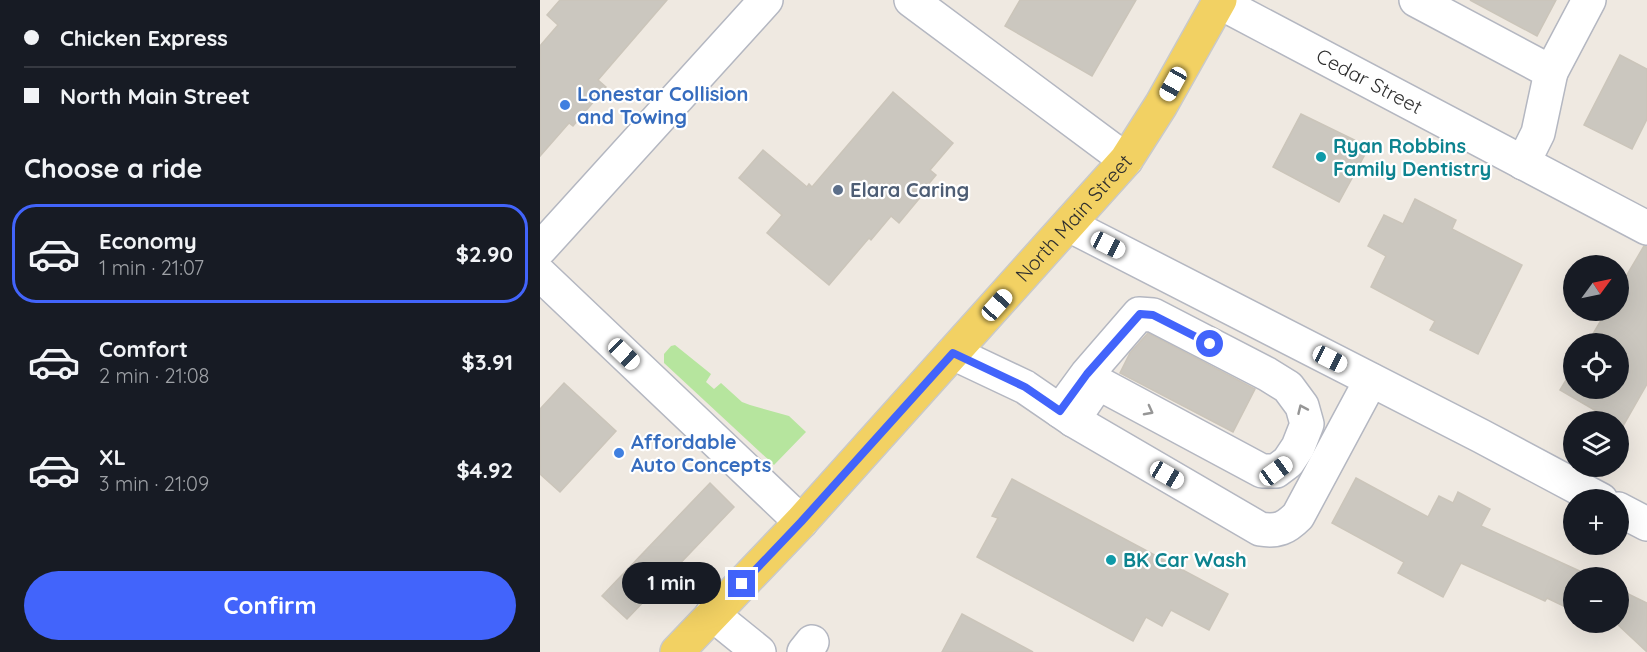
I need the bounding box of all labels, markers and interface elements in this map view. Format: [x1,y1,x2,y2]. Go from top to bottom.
text: Chicken Express [60,24,228,52]
street label: Cedar Street [1312,43,1427,119]
car [1156,64,1190,104]
place label: Lonestar Collision and Towing [577,81,748,129]
text: North Main Street [60,82,250,110]
marker: Lonestar Collision and Towing [558,98,572,112]
place label: Ryan Robbins Family Dentistry [1333,133,1491,181]
street label: North Main Street [1010,149,1137,287]
marker: Ryan Robbins Family Dentistry [1314,150,1328,164]
text: Choose a ride [24,151,202,185]
place label: Elara Caring [850,177,969,202]
marker: Elara Caring [831,183,845,197]
icon: car [27,227,81,281]
text: Economy [99,227,197,255]
car [1088,229,1128,261]
text: $2.90 [456,240,513,268]
text: 1 min · 21:07 [99,255,204,280]
north arrow [1563,255,1629,321]
map controls [1563,255,1629,633]
car [978,286,1016,324]
route start [1196,330,1223,357]
button: locate [1563,333,1629,399]
icon: car [27,335,81,389]
text: Comfort [99,335,188,363]
car [605,335,643,373]
car [1310,343,1350,375]
text: $3.91 [462,348,513,376]
text: 2 min · 21:08 [99,363,209,388]
one-way arrow [1143,404,1154,415]
one-way arrow [1297,405,1309,416]
button: layers [1563,411,1629,477]
place label: Affordable Auto Concepts [631,429,771,477]
icon: car [27,443,81,497]
text: XL [99,443,126,471]
marker: Affordable Auto Concepts [612,446,626,460]
car [1256,453,1296,489]
text: $4.92 [456,456,513,484]
car [1147,458,1187,492]
text: 3 min · 21:09 [99,471,209,496]
button: + [1563,489,1629,555]
place label: BK Car Wash [1123,547,1247,572]
marker: BK Car Wash [1104,553,1118,567]
callout: 1 min [622,563,721,605]
button: − [1563,567,1629,633]
text: 1 min [647,570,696,595]
route end [728,570,755,597]
button: Confirm [24,571,516,640]

